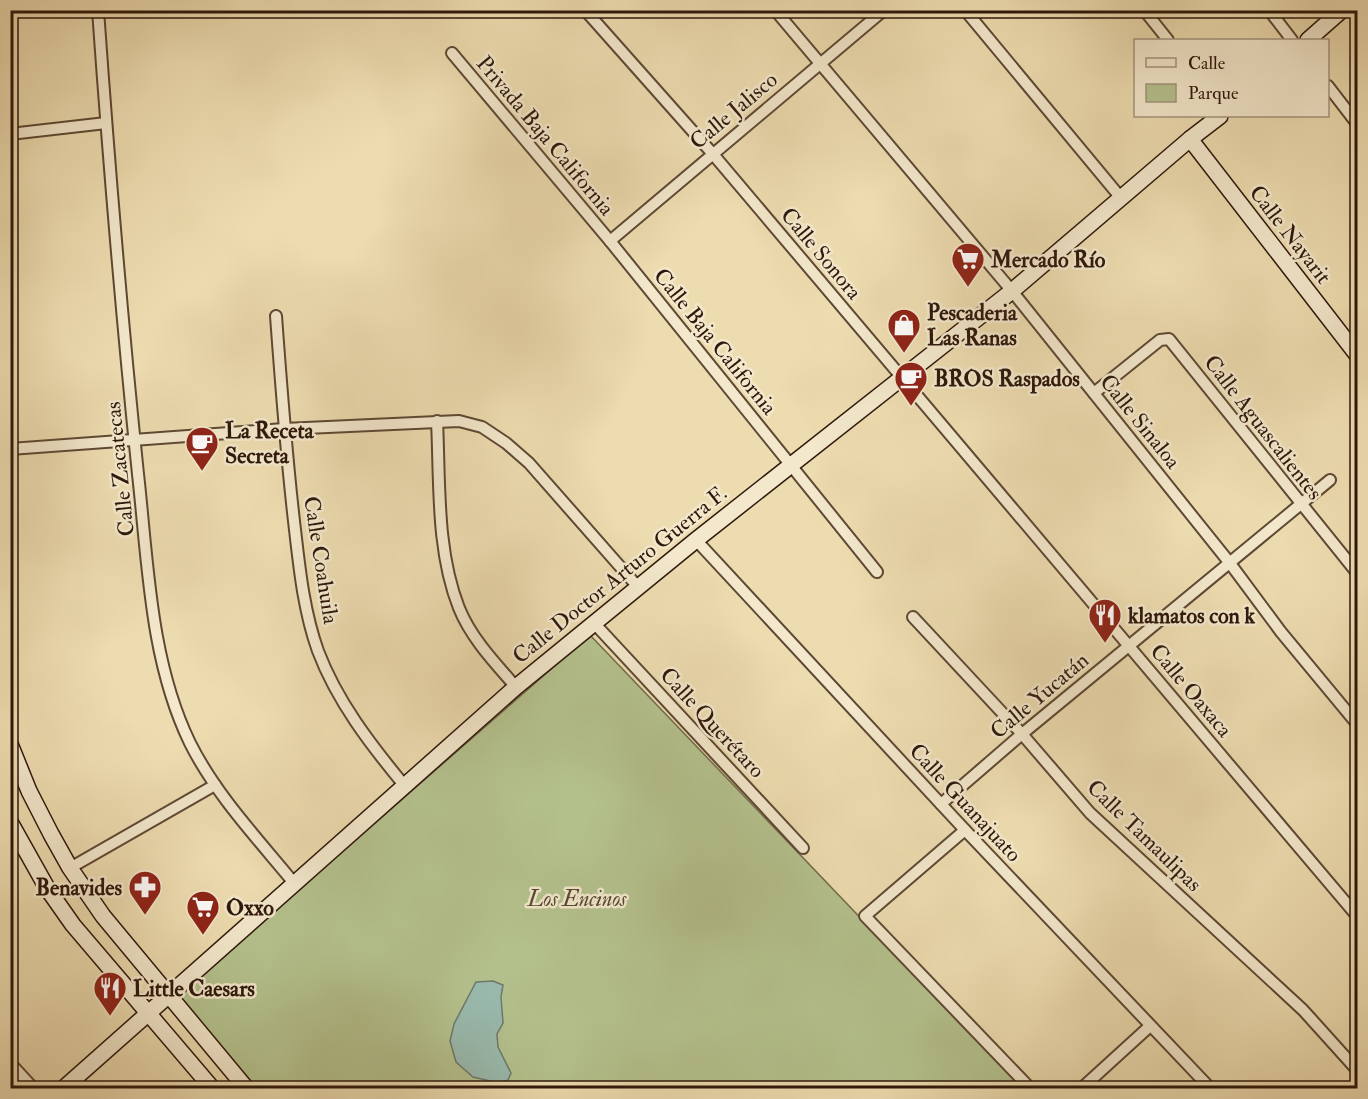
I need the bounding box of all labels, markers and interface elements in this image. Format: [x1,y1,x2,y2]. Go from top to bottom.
legend [1134,39,1329,117]
street label: Privada Baja California [470,50,621,222]
text: Calle [1188,52,1226,75]
street label: Calle Jalisco [684,66,783,156]
text: Parque [1188,82,1239,105]
street label: Calle Nayarit [1243,180,1338,290]
street label: Calle Sonora [775,202,869,306]
supermarket icon: Mercado Río [950,241,986,288]
place label: Mercado Río [990,246,1106,274]
street label: Calle Baja California [647,263,784,421]
place label: Pescaderia Las Ranas [927,299,1018,352]
shop icon: Pescaderia Las Ranas [886,307,922,354]
street label: Calle Aguascalientes [1198,349,1329,506]
cafe icon: BROS Raspados [893,360,929,407]
place label: BROS Raspados [934,365,1080,394]
street label: Calle Sinaloa [1094,369,1187,475]
street label: Calle Zacatecas [99,400,141,538]
place label: La Receta Secreta [225,417,315,470]
cafe icon: La Receta Secreta [184,425,220,472]
street label: Calle Doctor Arturo Guerra F. [507,480,733,670]
street label: Calle Coahuila [297,494,345,627]
restaurant icon: klamatos con k [1087,597,1123,644]
place label: klamatos con k [1127,602,1256,630]
street label: Calle Oaxaca [1144,638,1239,744]
street label: Calle Yucatán [985,646,1095,745]
street label: Calle Querétaro [654,661,771,784]
street label: Calle Guanajuato [903,737,1028,868]
street label: Calle Tamaulipas [1080,774,1208,898]
pharmacy icon: Benavides [127,869,163,916]
place label: Benavides [36,874,122,902]
park label: Los Encinos [527,885,627,913]
supermarket icon: Oxxo [185,889,221,936]
place label: Oxxo [226,894,274,922]
restaurant icon: Little Caesars [92,970,128,1017]
place label: Little Caesars [133,975,255,1003]

